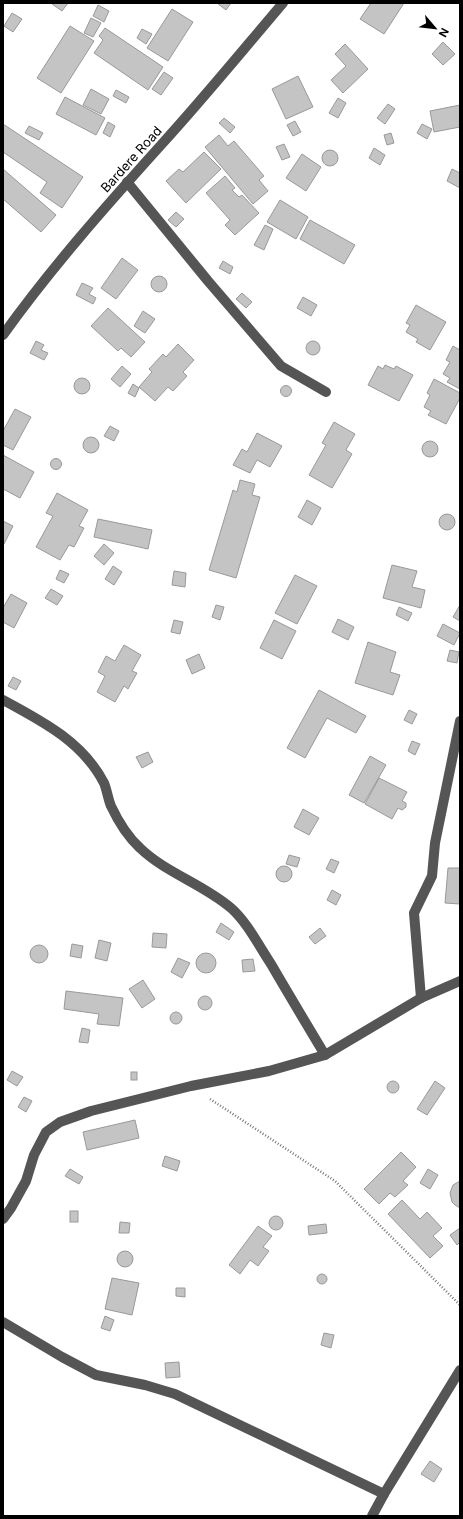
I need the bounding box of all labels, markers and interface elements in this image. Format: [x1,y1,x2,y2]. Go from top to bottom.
north arrow [415,8,455,48]
text: N [436,26,452,40]
street label: Bardere Road [97,123,165,195]

